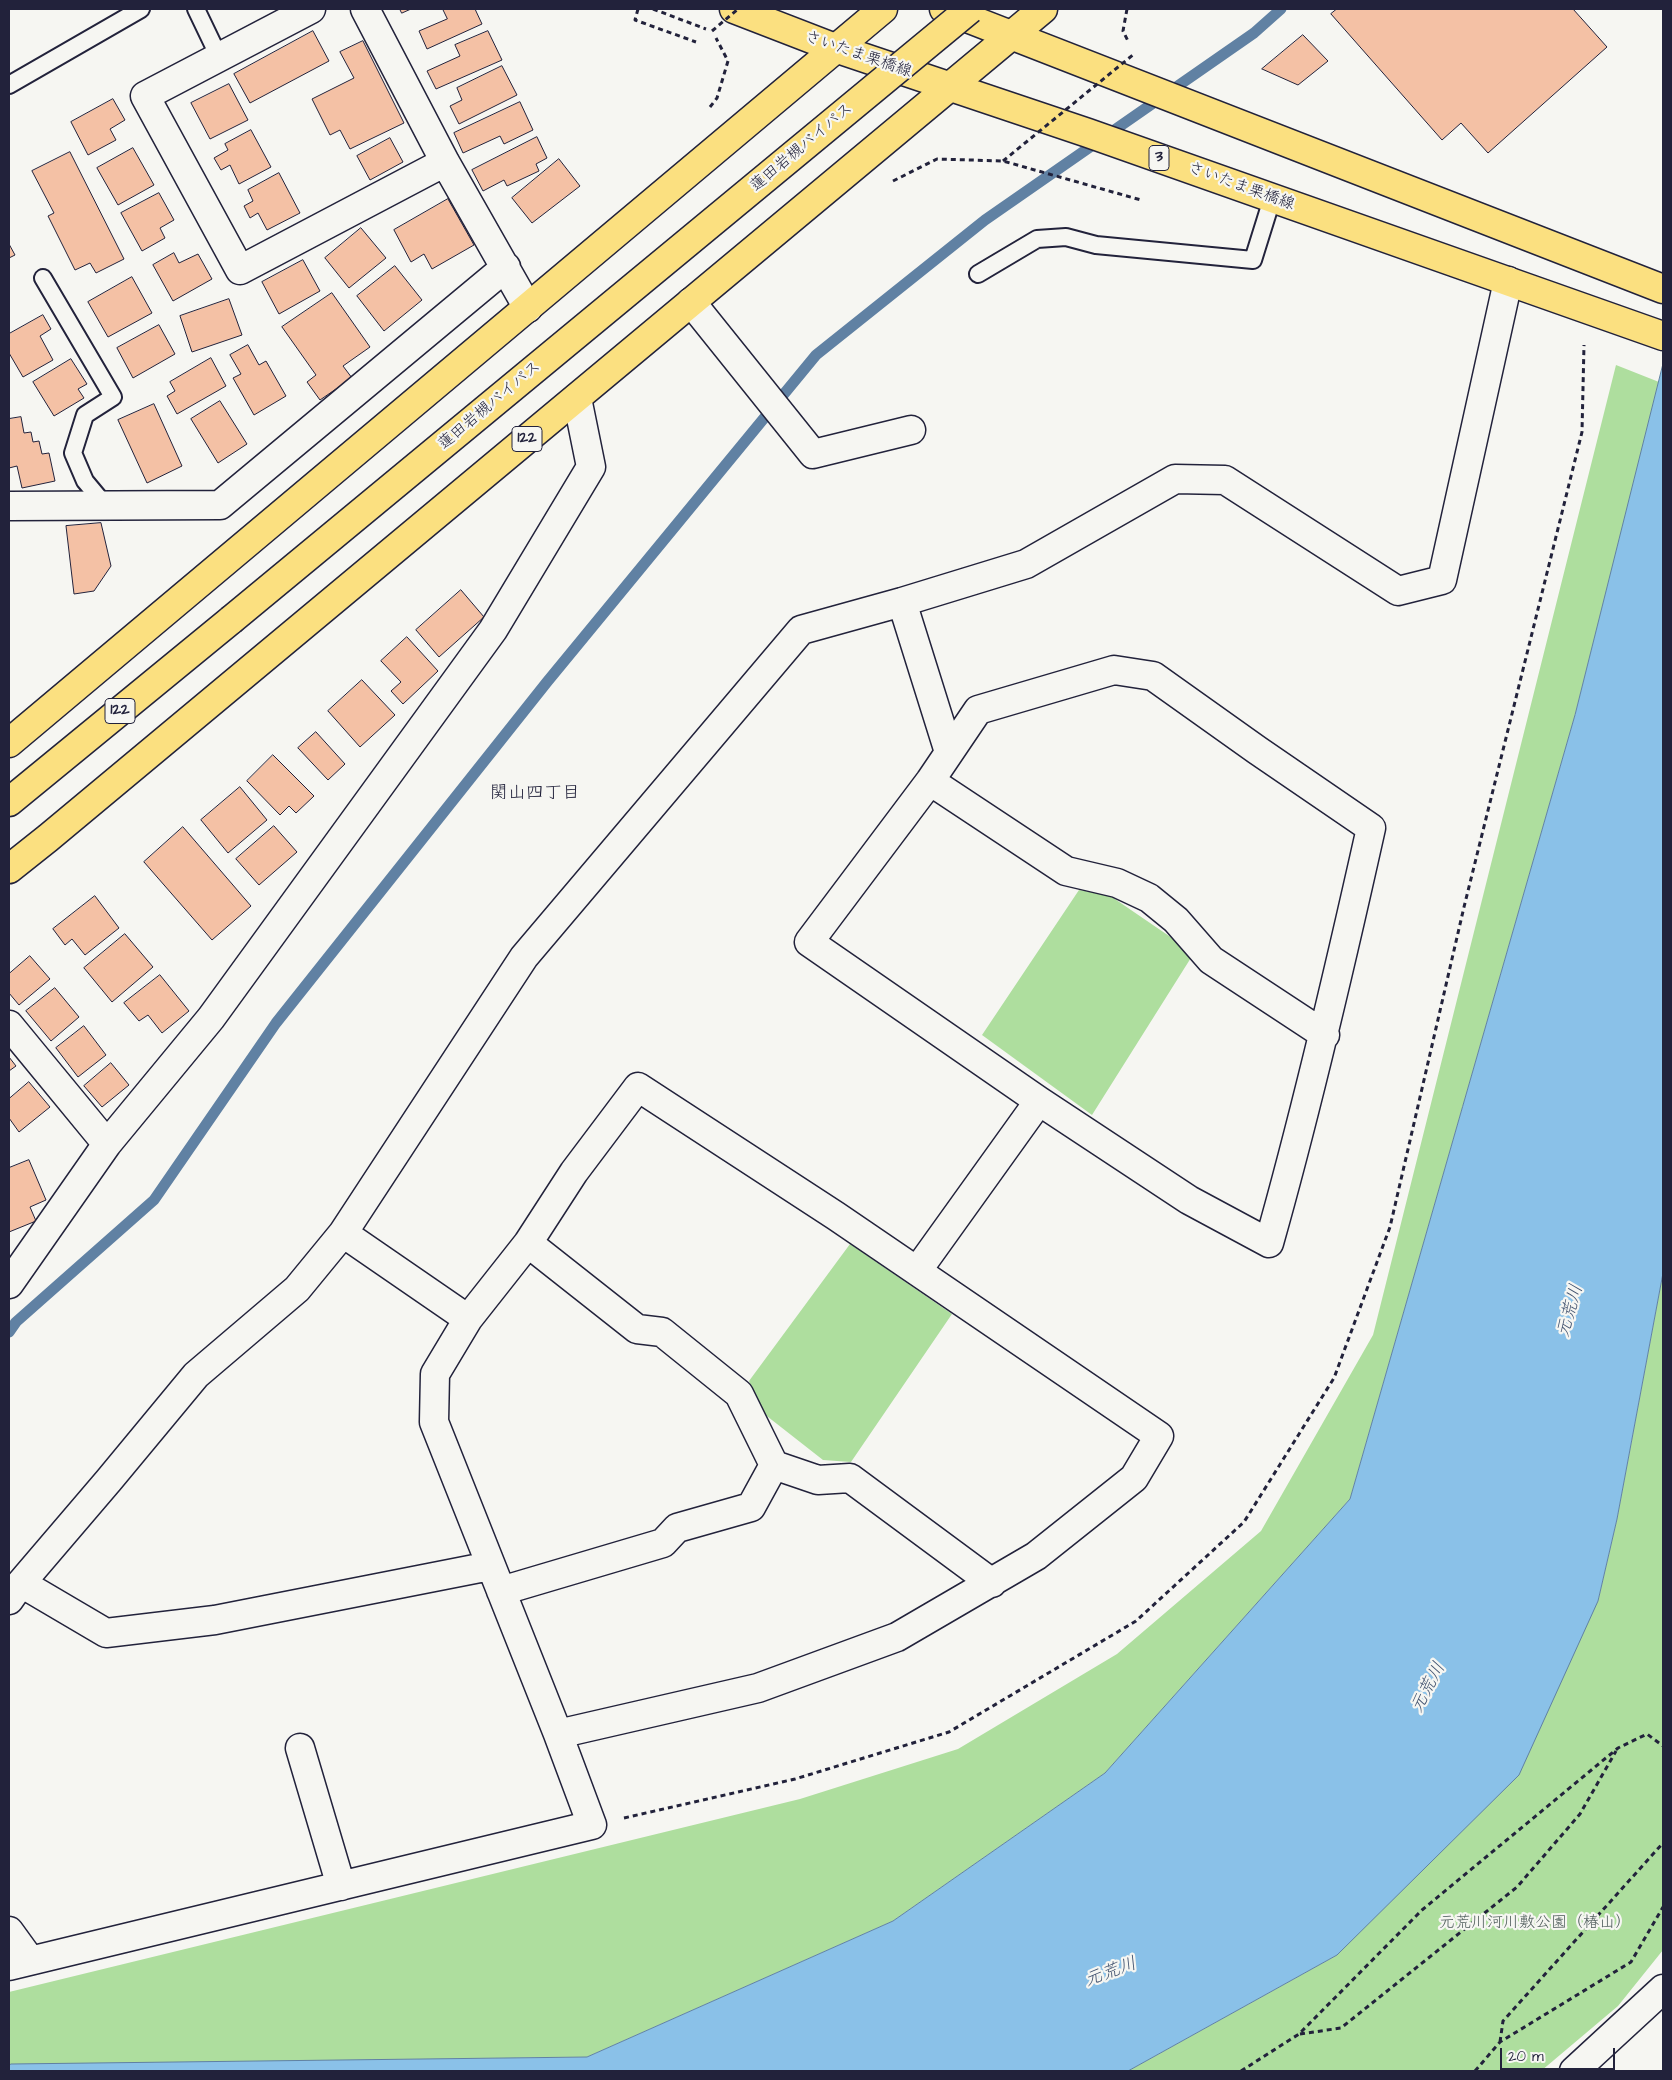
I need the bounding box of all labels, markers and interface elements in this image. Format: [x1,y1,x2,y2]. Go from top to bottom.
street label: さいたま栗橋線 [802,28,914,82]
street label: 蓮田岩槻バイパス [747,100,857,196]
road number: 3 [1149,146,1169,170]
street label: さいたま栗橋線 [1185,159,1297,215]
street label: 蓮田岩槻バイパス [435,358,545,454]
road number: 122 [512,426,542,452]
road number: 122 [105,698,135,724]
district label: 関山四丁目 [490,783,580,805]
water label: 元荒川 [1553,1282,1589,1340]
water label: 元荒川 [1407,1659,1451,1717]
park label: 元荒川河川敷公園（椿山） [1439,1914,1631,1934]
water label: 元荒川 [1082,1954,1140,1992]
scale bar [1502,2038,1617,2070]
text: 20 m [1508,2046,1544,2067]

